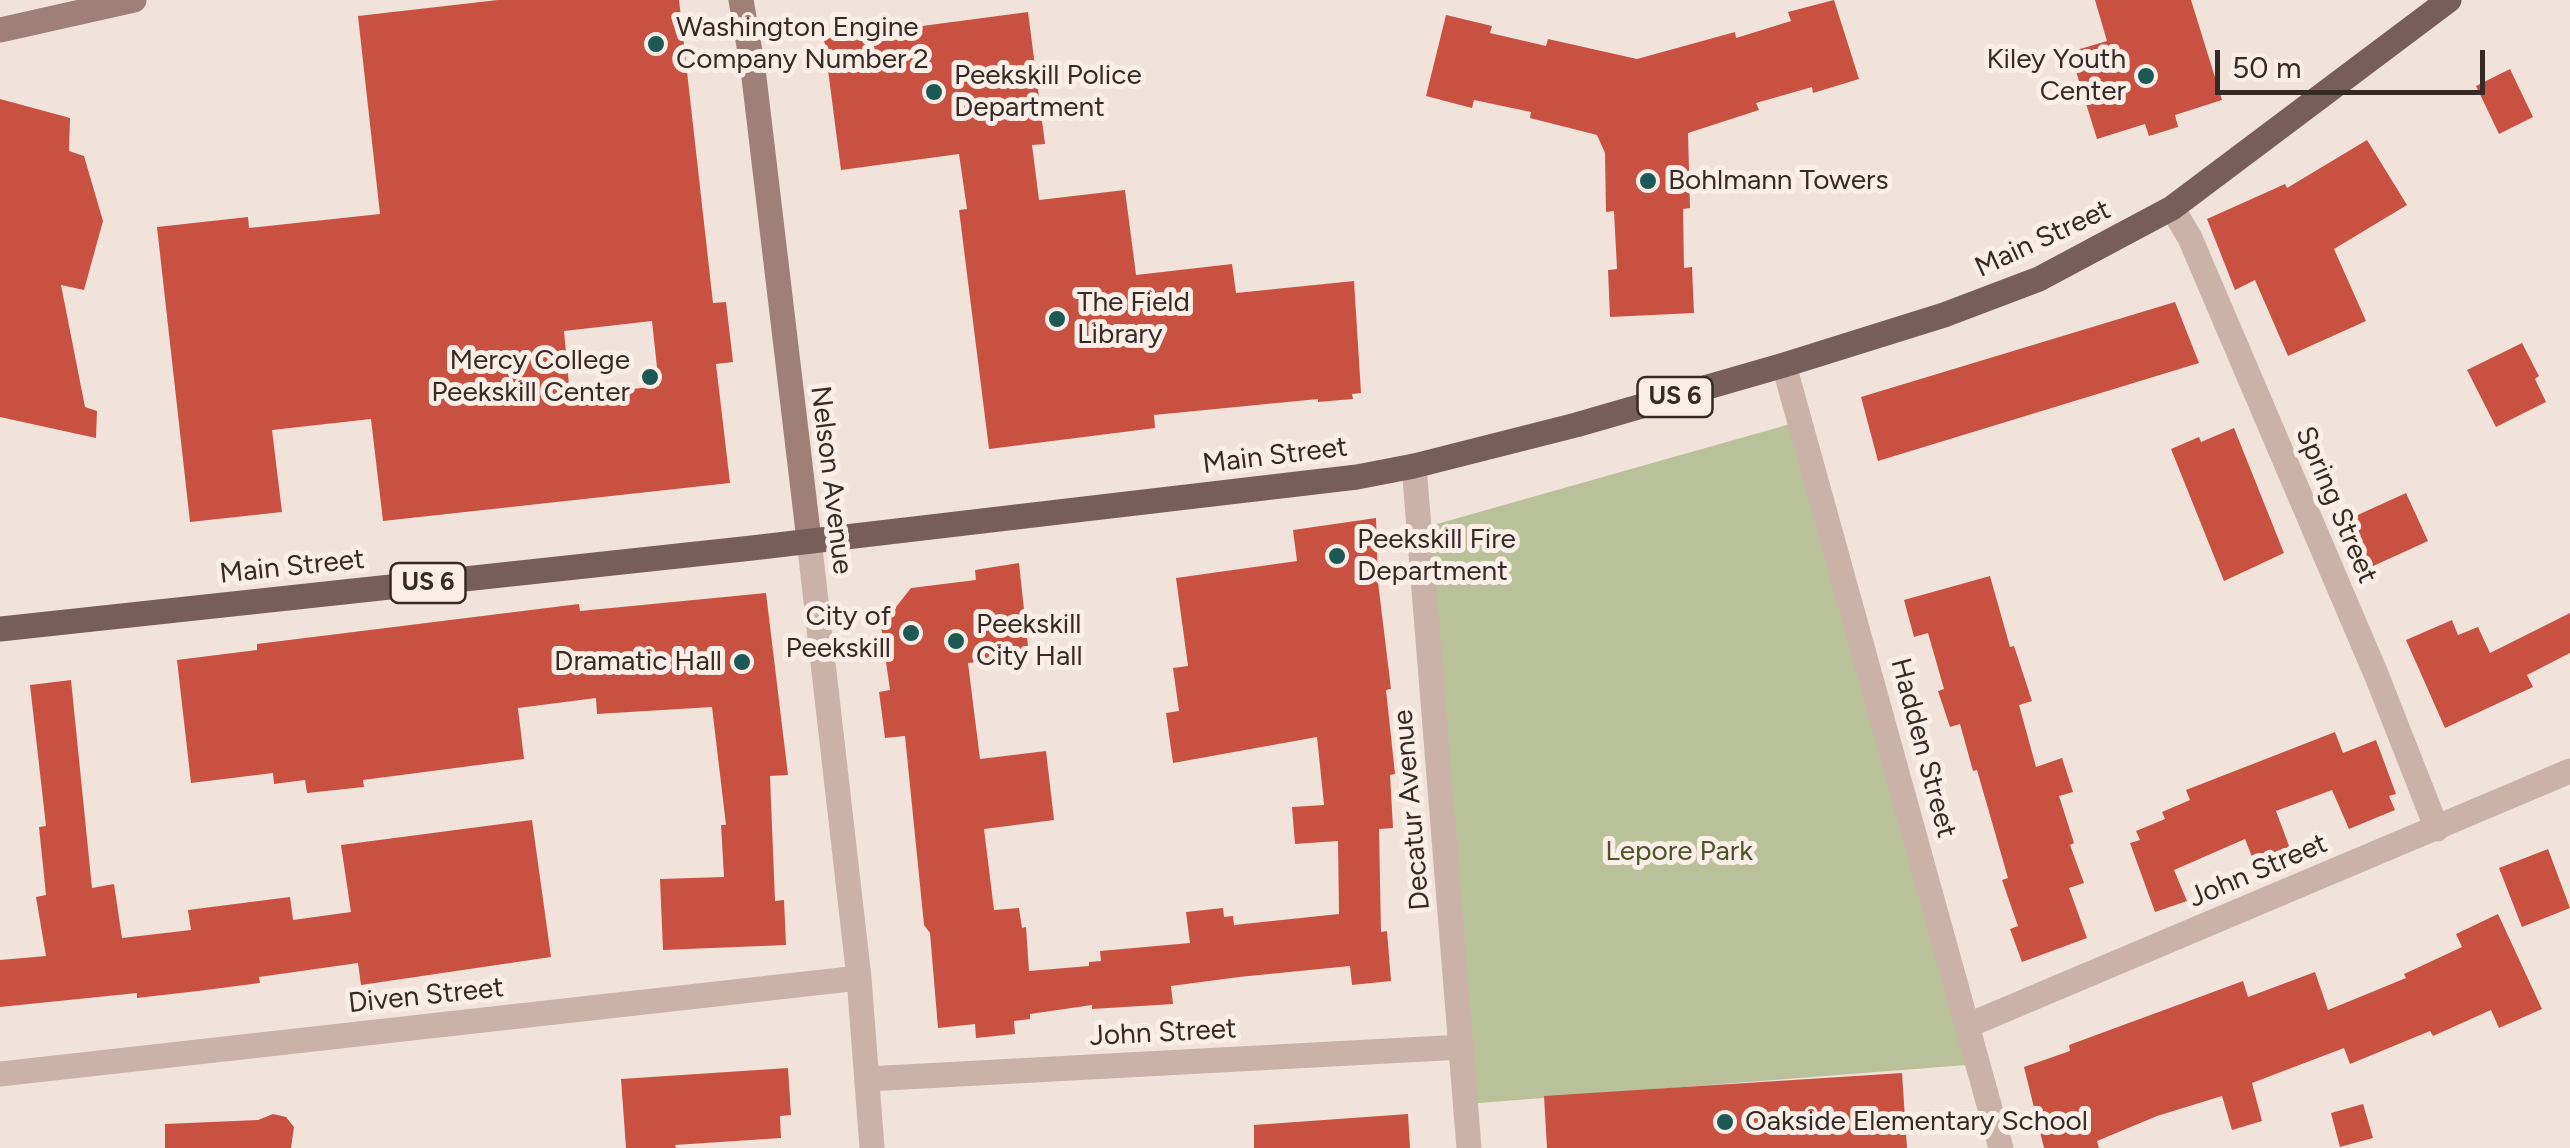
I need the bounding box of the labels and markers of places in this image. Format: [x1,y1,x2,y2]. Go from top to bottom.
place label: Washington Engine Company Number 2 [676,11,929,77]
marker: Washington Engine Company Number 2 [645,33,667,55]
place label: Kiley Youth Center [1986,43,2126,109]
place label: Peekskill Police Department [954,59,1142,125]
marker: Kiley Youth Center [2135,65,2157,87]
marker: Peekskill Police Department [923,81,945,103]
place label: Bohlmann Towers [1668,164,1888,198]
marker: Bohlmann Towers [1637,170,1659,192]
place label: The Field Library [1077,286,1190,352]
marker: The Field Library [1046,308,1068,330]
place label: Mercy College Peekskill Center [431,344,630,410]
marker: Mercy College Peekskill Center [639,366,661,388]
place label: Peekskill Fire Department [1357,523,1516,589]
marker: Peekskill Fire Department [1326,545,1348,567]
place label: City of Peekskill [785,600,891,666]
place label: Peekskill City Hall [976,608,1083,674]
marker: City of Peekskill [900,622,922,644]
marker: Peekskill City Hall [945,630,967,652]
place label: Dramatic Hall [554,645,722,679]
marker: Dramatic Hall [731,651,753,673]
place label: Oakside Elementary School [1745,1105,2088,1139]
marker: Oakside Elementary School [1714,1111,1736,1133]

